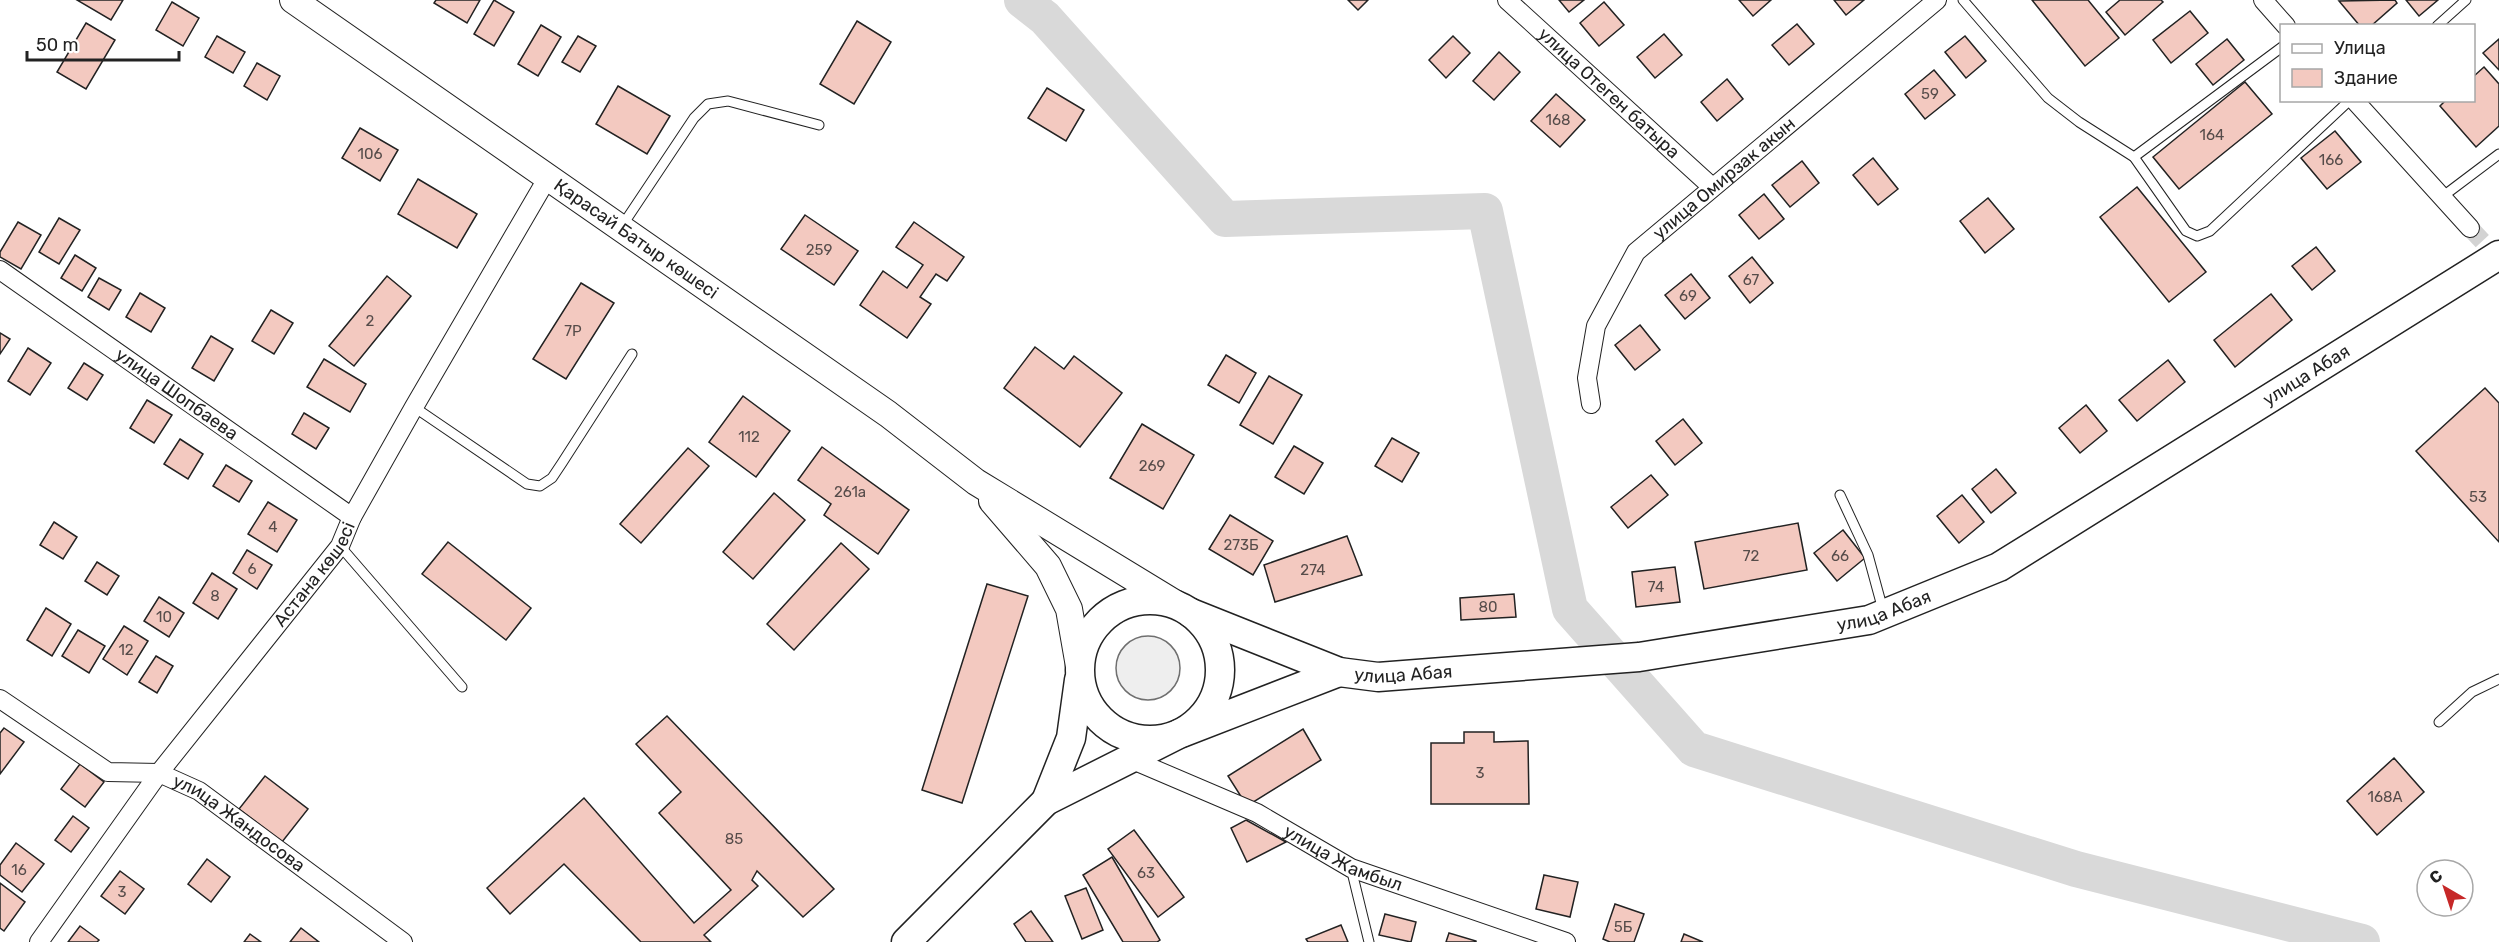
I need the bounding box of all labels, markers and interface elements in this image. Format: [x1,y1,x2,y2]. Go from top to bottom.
street label: улица Отеген батыра [1534,23,1684,163]
scale bar [27,24,178,62]
legend [2280,24,2475,102]
text: 50 m [36,34,79,56]
text: Улица [2334,37,2386,59]
text: Здание [2334,67,2398,89]
house number: 59 [1921,85,1939,103]
house number: 168 [1545,111,1571,129]
street label: улица Омирзак акын [1648,112,1800,244]
house number: 164 [2200,126,2224,144]
house number: 106 [358,145,383,163]
house number: 166 [2319,151,2343,169]
street label: Қарасай Батыр көшесі [550,174,722,303]
house number: 259 [806,241,832,259]
house number: 67 [1743,271,1759,289]
house number: 69 [1679,287,1697,305]
house number: 2 [366,312,375,330]
house number: 7P [564,322,582,340]
street label: улица Абая [2259,340,2354,411]
street label: улица Шопбаева [111,343,242,445]
house number: 112 [738,428,760,446]
house number: 269 [1139,457,1165,475]
house number: 261а [834,483,866,501]
house number: 53 [2469,488,2487,506]
house number: 4 [268,518,278,536]
street label: Астана көшесі [269,519,360,631]
house number: 273Б [1223,536,1259,554]
house number: 72 [1743,547,1759,565]
house number: 66 [1831,547,1849,565]
house number: 6 [247,560,257,578]
house number: 274 [1300,561,1326,579]
house number: 74 [1648,578,1664,596]
street label: улица Абая [1835,585,1934,636]
house number: 8 [210,587,220,605]
house number: 80 [1478,598,1498,616]
house number: 10 [156,608,172,626]
house number: 12 [118,641,134,659]
street label: улица Абая [1353,660,1453,688]
house number: 3 [1475,764,1485,782]
street label: улица Жандосова [169,770,309,877]
house number: 168А [2367,788,2403,806]
street label: улица Жамбыл [1280,820,1405,896]
house number: 85 [725,830,743,848]
north arrow [2415,858,2475,918]
house number: 16 [11,861,27,879]
house number: 63 [1137,864,1155,882]
text: С [2426,866,2446,888]
house number: 3 [117,883,127,901]
house number: 5Б [1614,918,1633,936]

